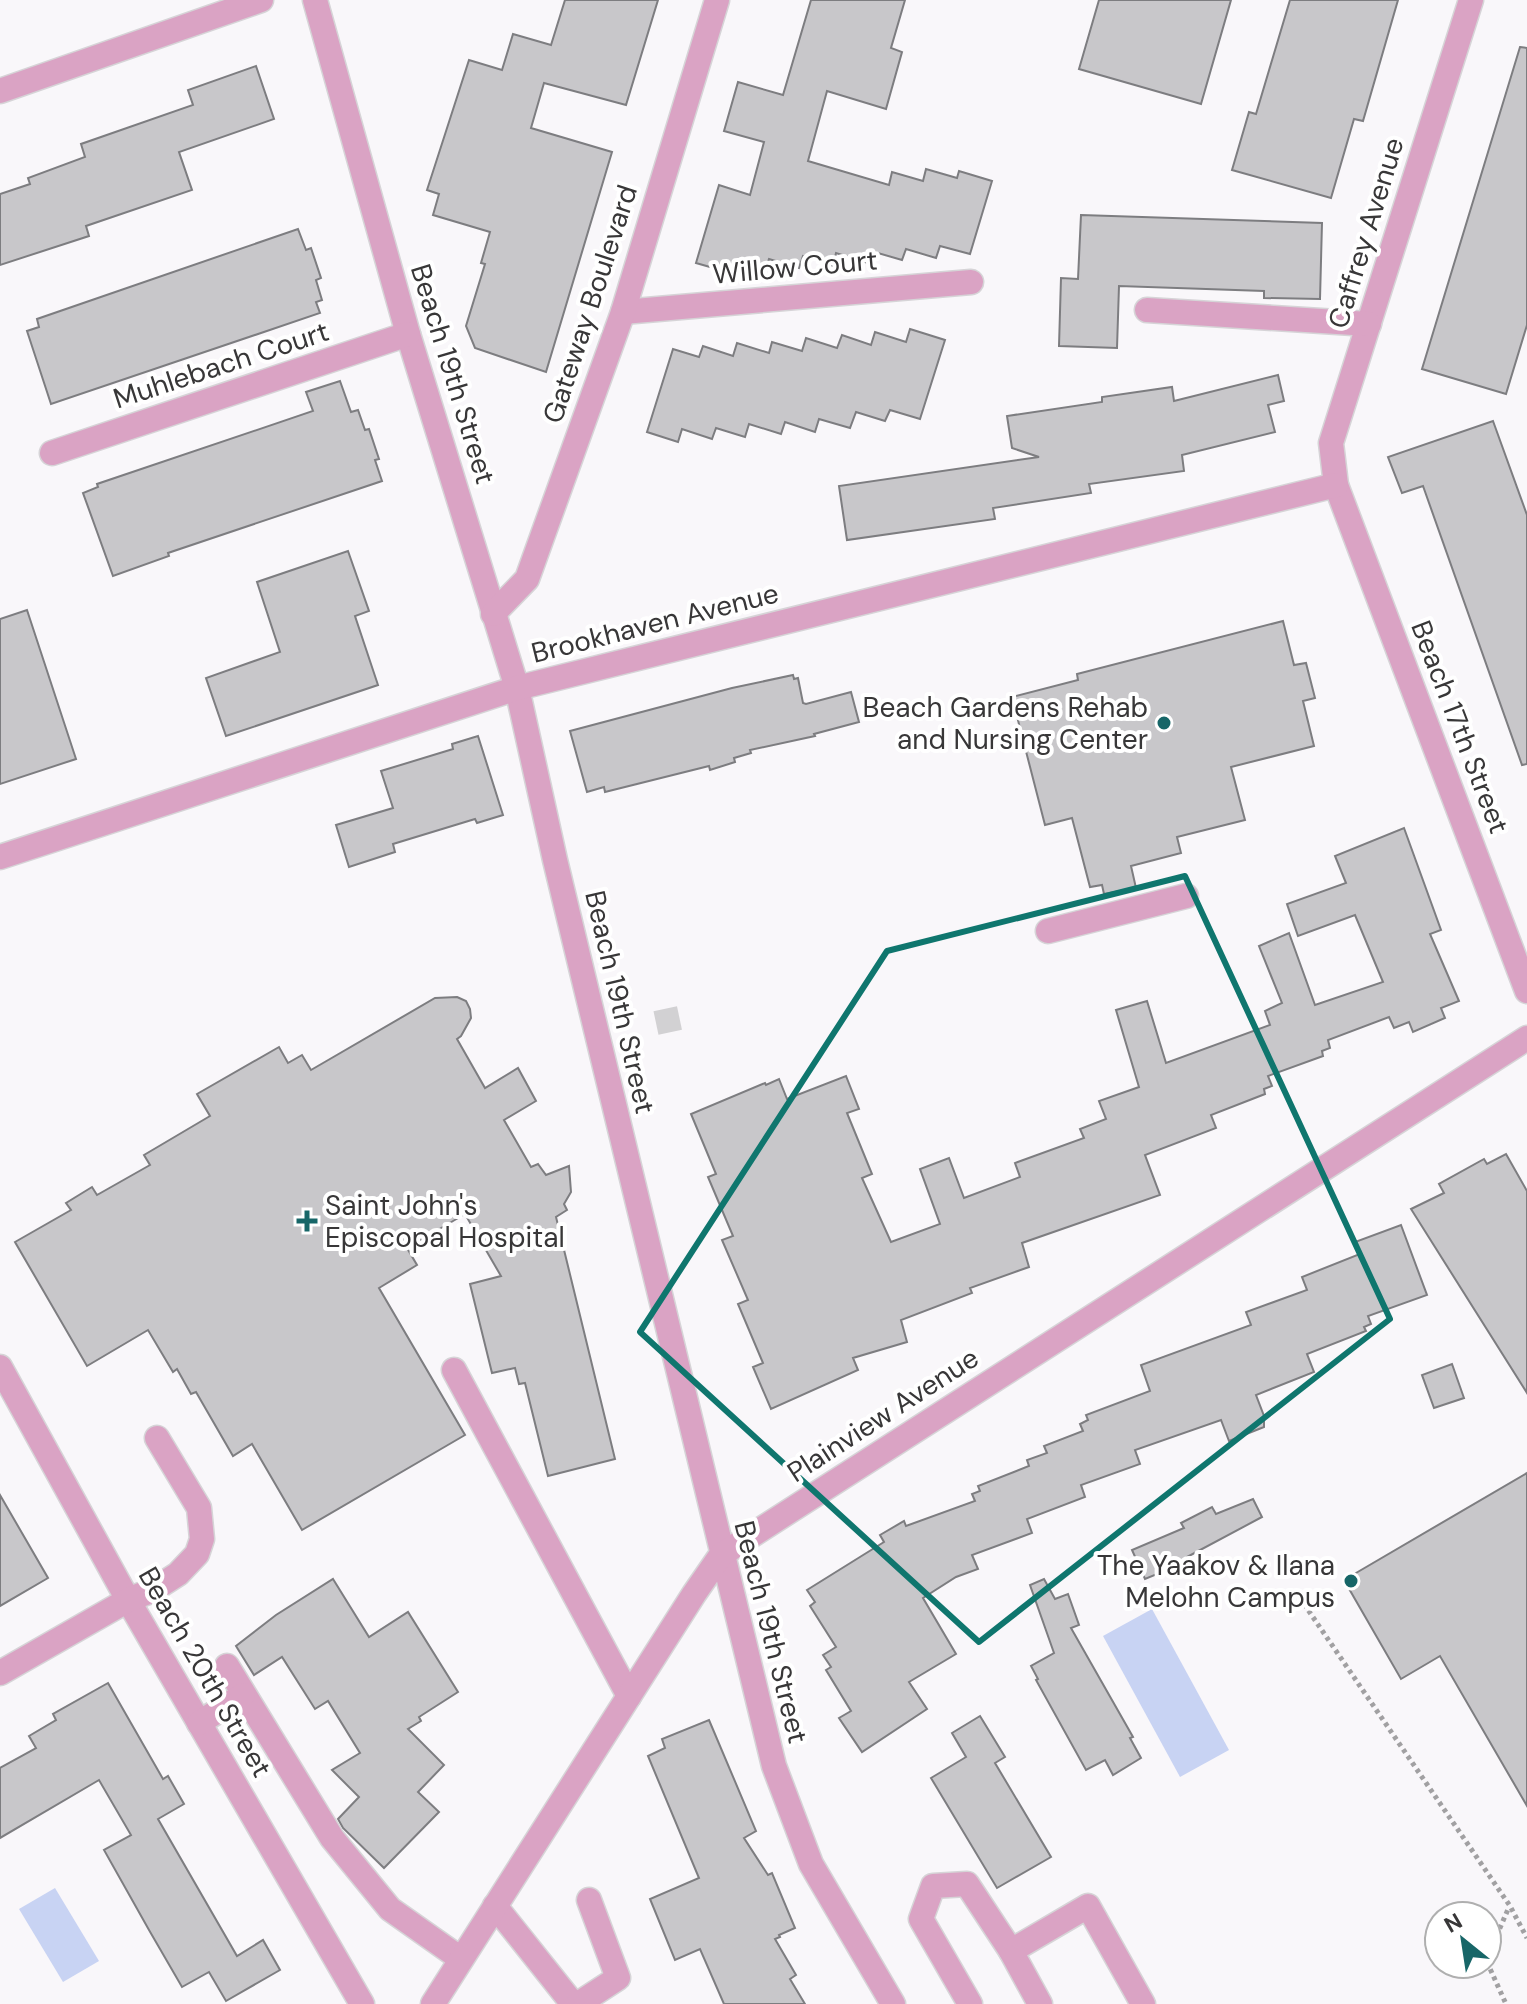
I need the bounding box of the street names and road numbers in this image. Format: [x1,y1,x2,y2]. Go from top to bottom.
street label: Caffrey Avenue [1319,133,1413,333]
street label: Gateway Boulevard [534,180,646,428]
street label: Willow Court [711,241,879,293]
street label: Beach 19th Street [402,260,504,488]
street label: Muhlebach Court [109,313,333,417]
street label: Brookhaven Avenue [528,574,782,672]
street label: Beach 17th Street [1402,615,1518,839]
street label: Beach 19th Street [576,887,664,1117]
street label: Plainview Avenue [780,1339,986,1491]
street label: Beach 19th Street [725,1517,817,1747]
street label: Beach 20th Street [130,1560,280,1784]

